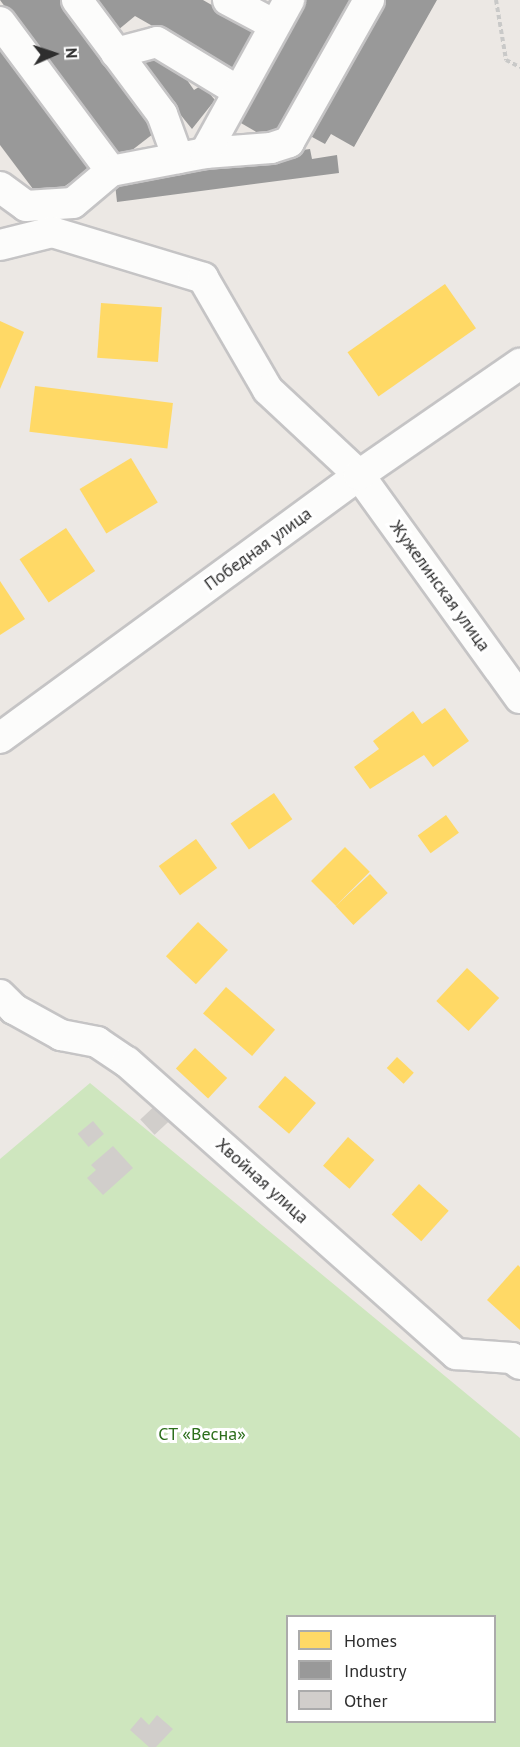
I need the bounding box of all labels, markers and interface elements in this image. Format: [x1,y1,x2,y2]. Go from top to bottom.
north arrow [24,24,84,84]
text: N [62,47,82,59]
street label: Победная улица [200,503,316,595]
street label: Жужелинская улица [385,516,495,656]
street label: Хвойная улица [211,1134,313,1228]
park label: СТ «Весна» [158,1423,246,1445]
legend [286,1615,496,1723]
text: Homes [344,1629,397,1652]
text: Industry [344,1659,407,1682]
text: Other [344,1689,388,1712]

